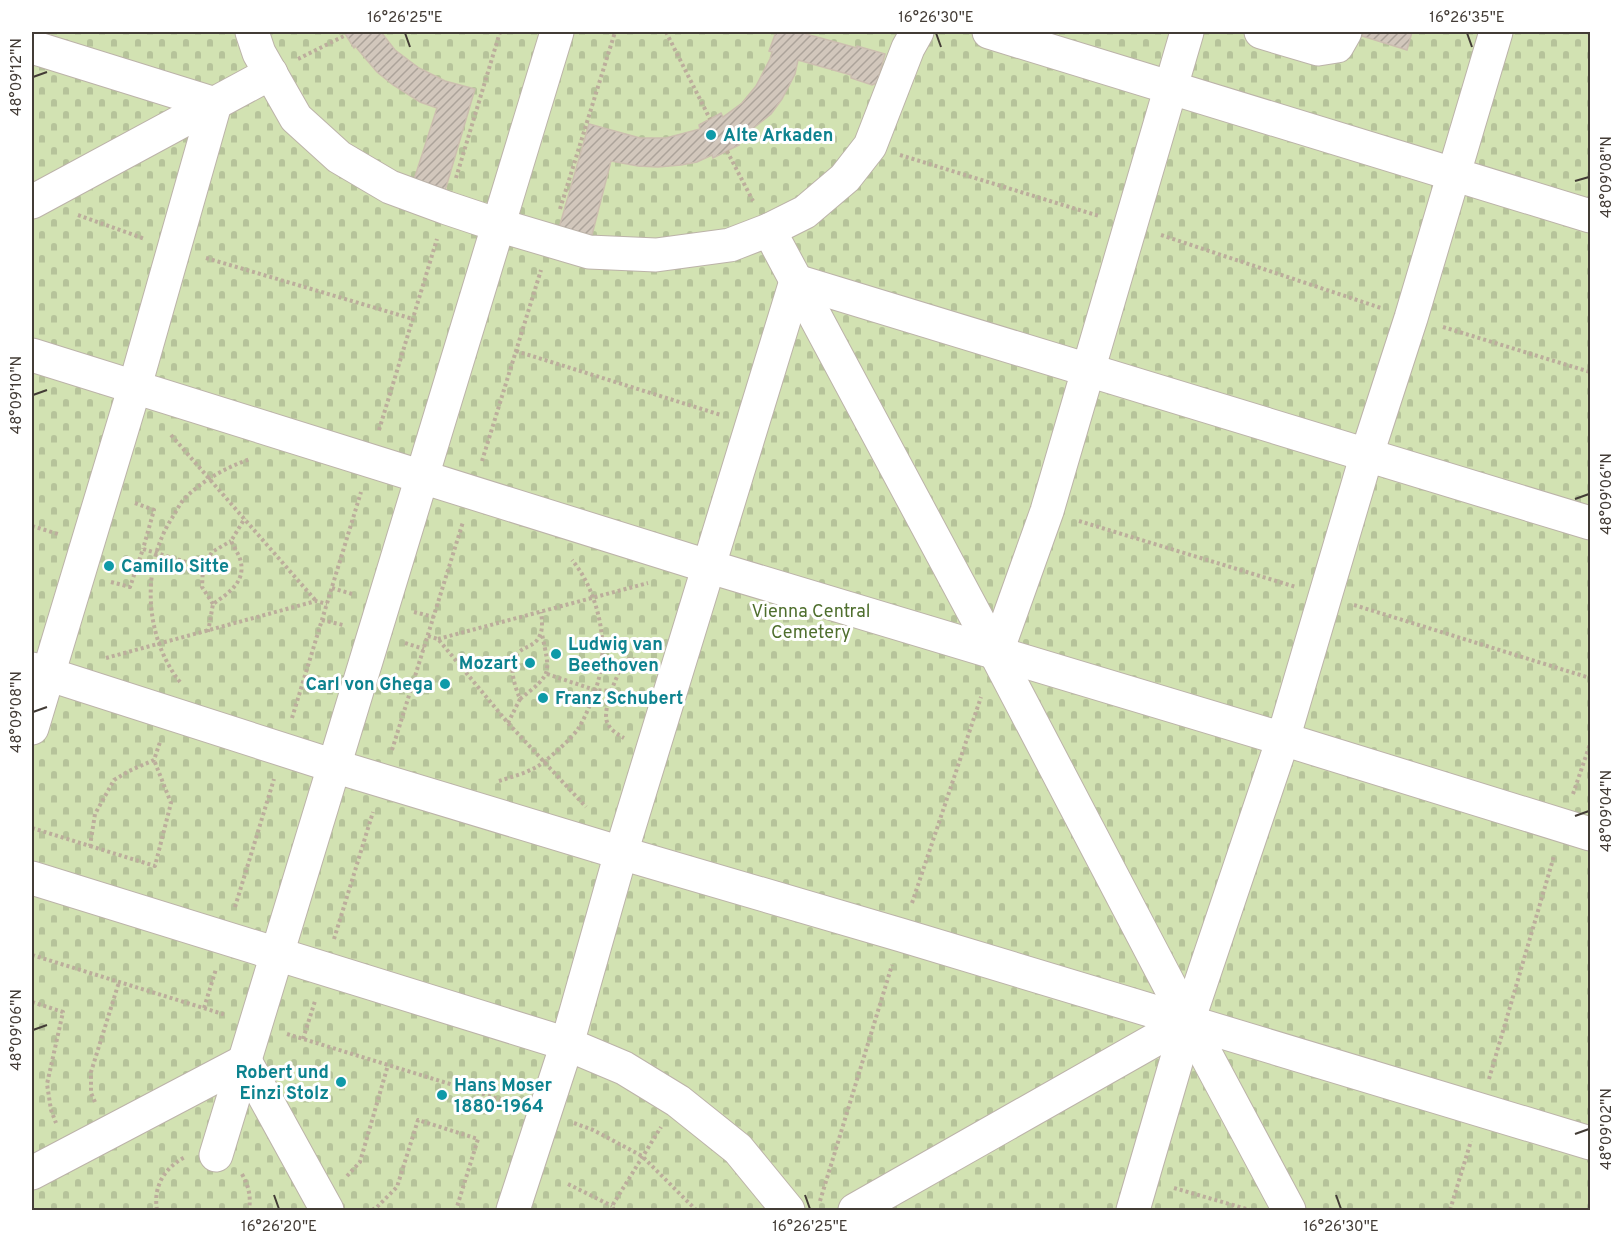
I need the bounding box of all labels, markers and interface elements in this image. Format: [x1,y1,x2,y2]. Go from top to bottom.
text: 16°26'25"E [367,9,443,28]
text: 16°26'30"E [898,9,974,28]
text: 16°26'35"E [1429,9,1505,28]
text: 48°09'12"N [8,38,27,116]
place label: Alte Arkaden [723,125,833,148]
marker: Alte Arkaden [704,128,718,142]
text: 48°09'08"N [1598,136,1617,218]
text: 48°09'10"N [8,356,27,434]
text: 48°09'06"N [1598,453,1617,535]
place label: Camillo Sitte [121,556,229,579]
marker: Camillo Sitte [102,559,116,573]
park label: Vienna Central Cemetery [752,601,870,645]
place label: Ludwig van Beethoven [568,634,663,678]
marker: Ludwig van Beethoven [549,647,563,661]
place label: Mozart [459,653,518,676]
marker: Mozart [523,656,537,670]
text: 48°09'08"N [8,671,27,753]
place label: Carl von Ghega [305,674,433,697]
marker: Carl von Ghega [438,677,452,691]
place label: Franz Schubert [555,688,683,711]
marker: Franz Schubert [536,691,550,705]
text: 48°09'04"N [1598,770,1617,852]
text: 48°09'06"N [8,989,27,1071]
place label: Robert und Einzi Stolz [235,1062,329,1106]
marker: Robert und Einzi Stolz [334,1075,348,1089]
place label: Hans Moser 1880-1964 [454,1075,553,1119]
marker: Hans Moser 1880-1964 [435,1088,449,1102]
text: 48°09'02"N [1598,1088,1617,1170]
text: 16°26'20"E [241,1218,317,1237]
text: 16°26'25"E [772,1218,848,1237]
text: 16°26'30"E [1303,1218,1379,1237]

